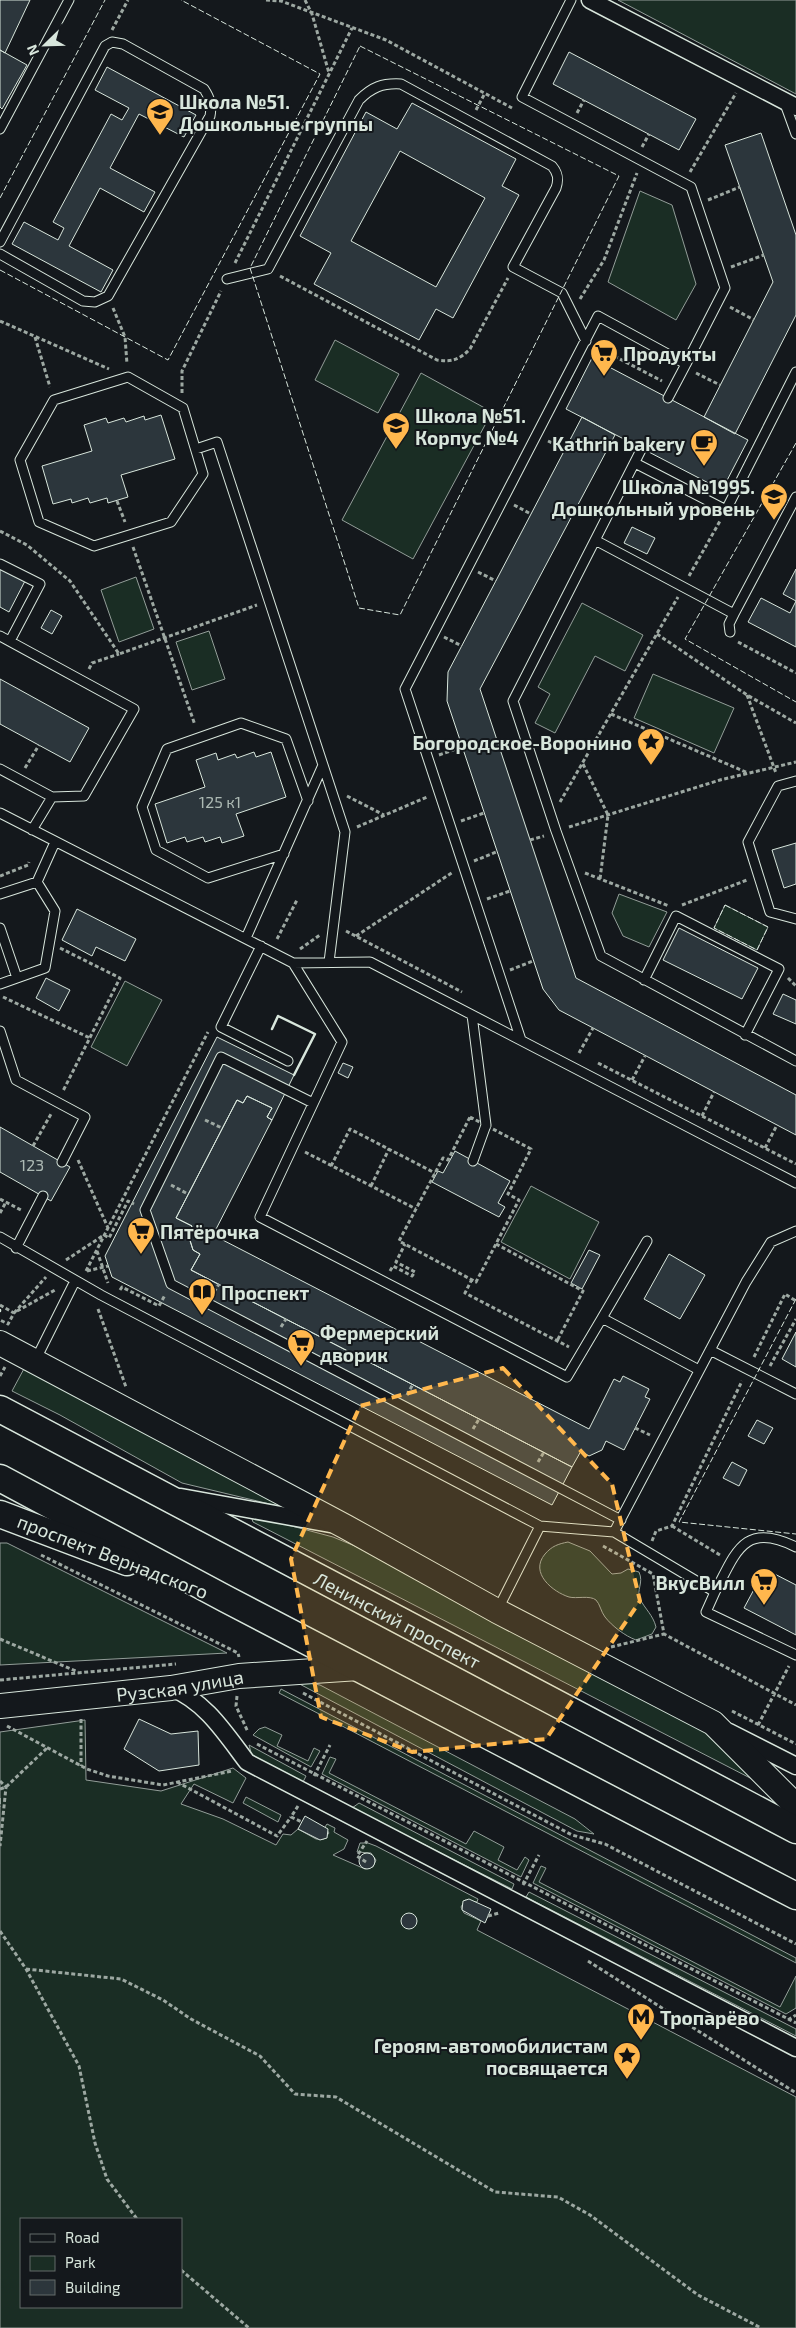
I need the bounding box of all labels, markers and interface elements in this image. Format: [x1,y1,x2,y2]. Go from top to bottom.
north arrow [20,20,70,70]
text: N [23,42,42,58]
place label: Школа №51. Дошкольные группы [179,90,373,135]
school or university icon: Школа №51. Дошкольные группы [145,97,175,136]
supermarket icon: Продукты [589,338,619,377]
place label: Продукты [623,342,716,365]
place label: Школа №51. Корпус №4 [415,404,526,449]
school or university icon: Школа №51. Корпус №4 [381,411,411,450]
cafe icon: Kathrin bakery [689,428,719,467]
place label: Kathrin bakery [552,432,685,456]
place label: Школа №1995. Дошкольный уровень [552,475,755,520]
school or university icon: Школа №1995. Дошкольный уровень [759,482,789,521]
place icon: Богородское-Воронино [636,727,666,766]
place label: Богородское-Воронино [412,731,632,754]
house number: 125 к1 [199,792,241,811]
house number: 123 [20,1155,44,1174]
supermarket icon: Пятёрочка [126,1216,156,1255]
place label: Пятёрочка [160,1220,259,1243]
library icon: Проспект [187,1277,217,1316]
place label: Проспект [221,1281,309,1304]
place label: Фермерский дворик [320,1321,439,1366]
supermarket icon: Фермерский дворик [286,1328,316,1367]
street label: проспект Вернадского [14,1509,212,1603]
street label: Ленинский проспект [311,1566,485,1673]
supermarket icon: ВкусВилл [749,1567,779,1606]
place label: ВкусВилл [655,1571,745,1594]
street label: Рузская улица [115,1664,245,1705]
metro station icon: Тропарёво [626,2002,656,2041]
place label: Тропарёво [660,2006,759,2029]
place label: Героям-автомобилистам посвящается [374,2034,608,2079]
place icon: Героям-автомобилистам посвящается [612,2041,642,2080]
legend [20,2218,182,2308]
text: Road [65,2228,100,2246]
text: Park [65,2253,96,2271]
text: Building [65,2278,121,2296]

